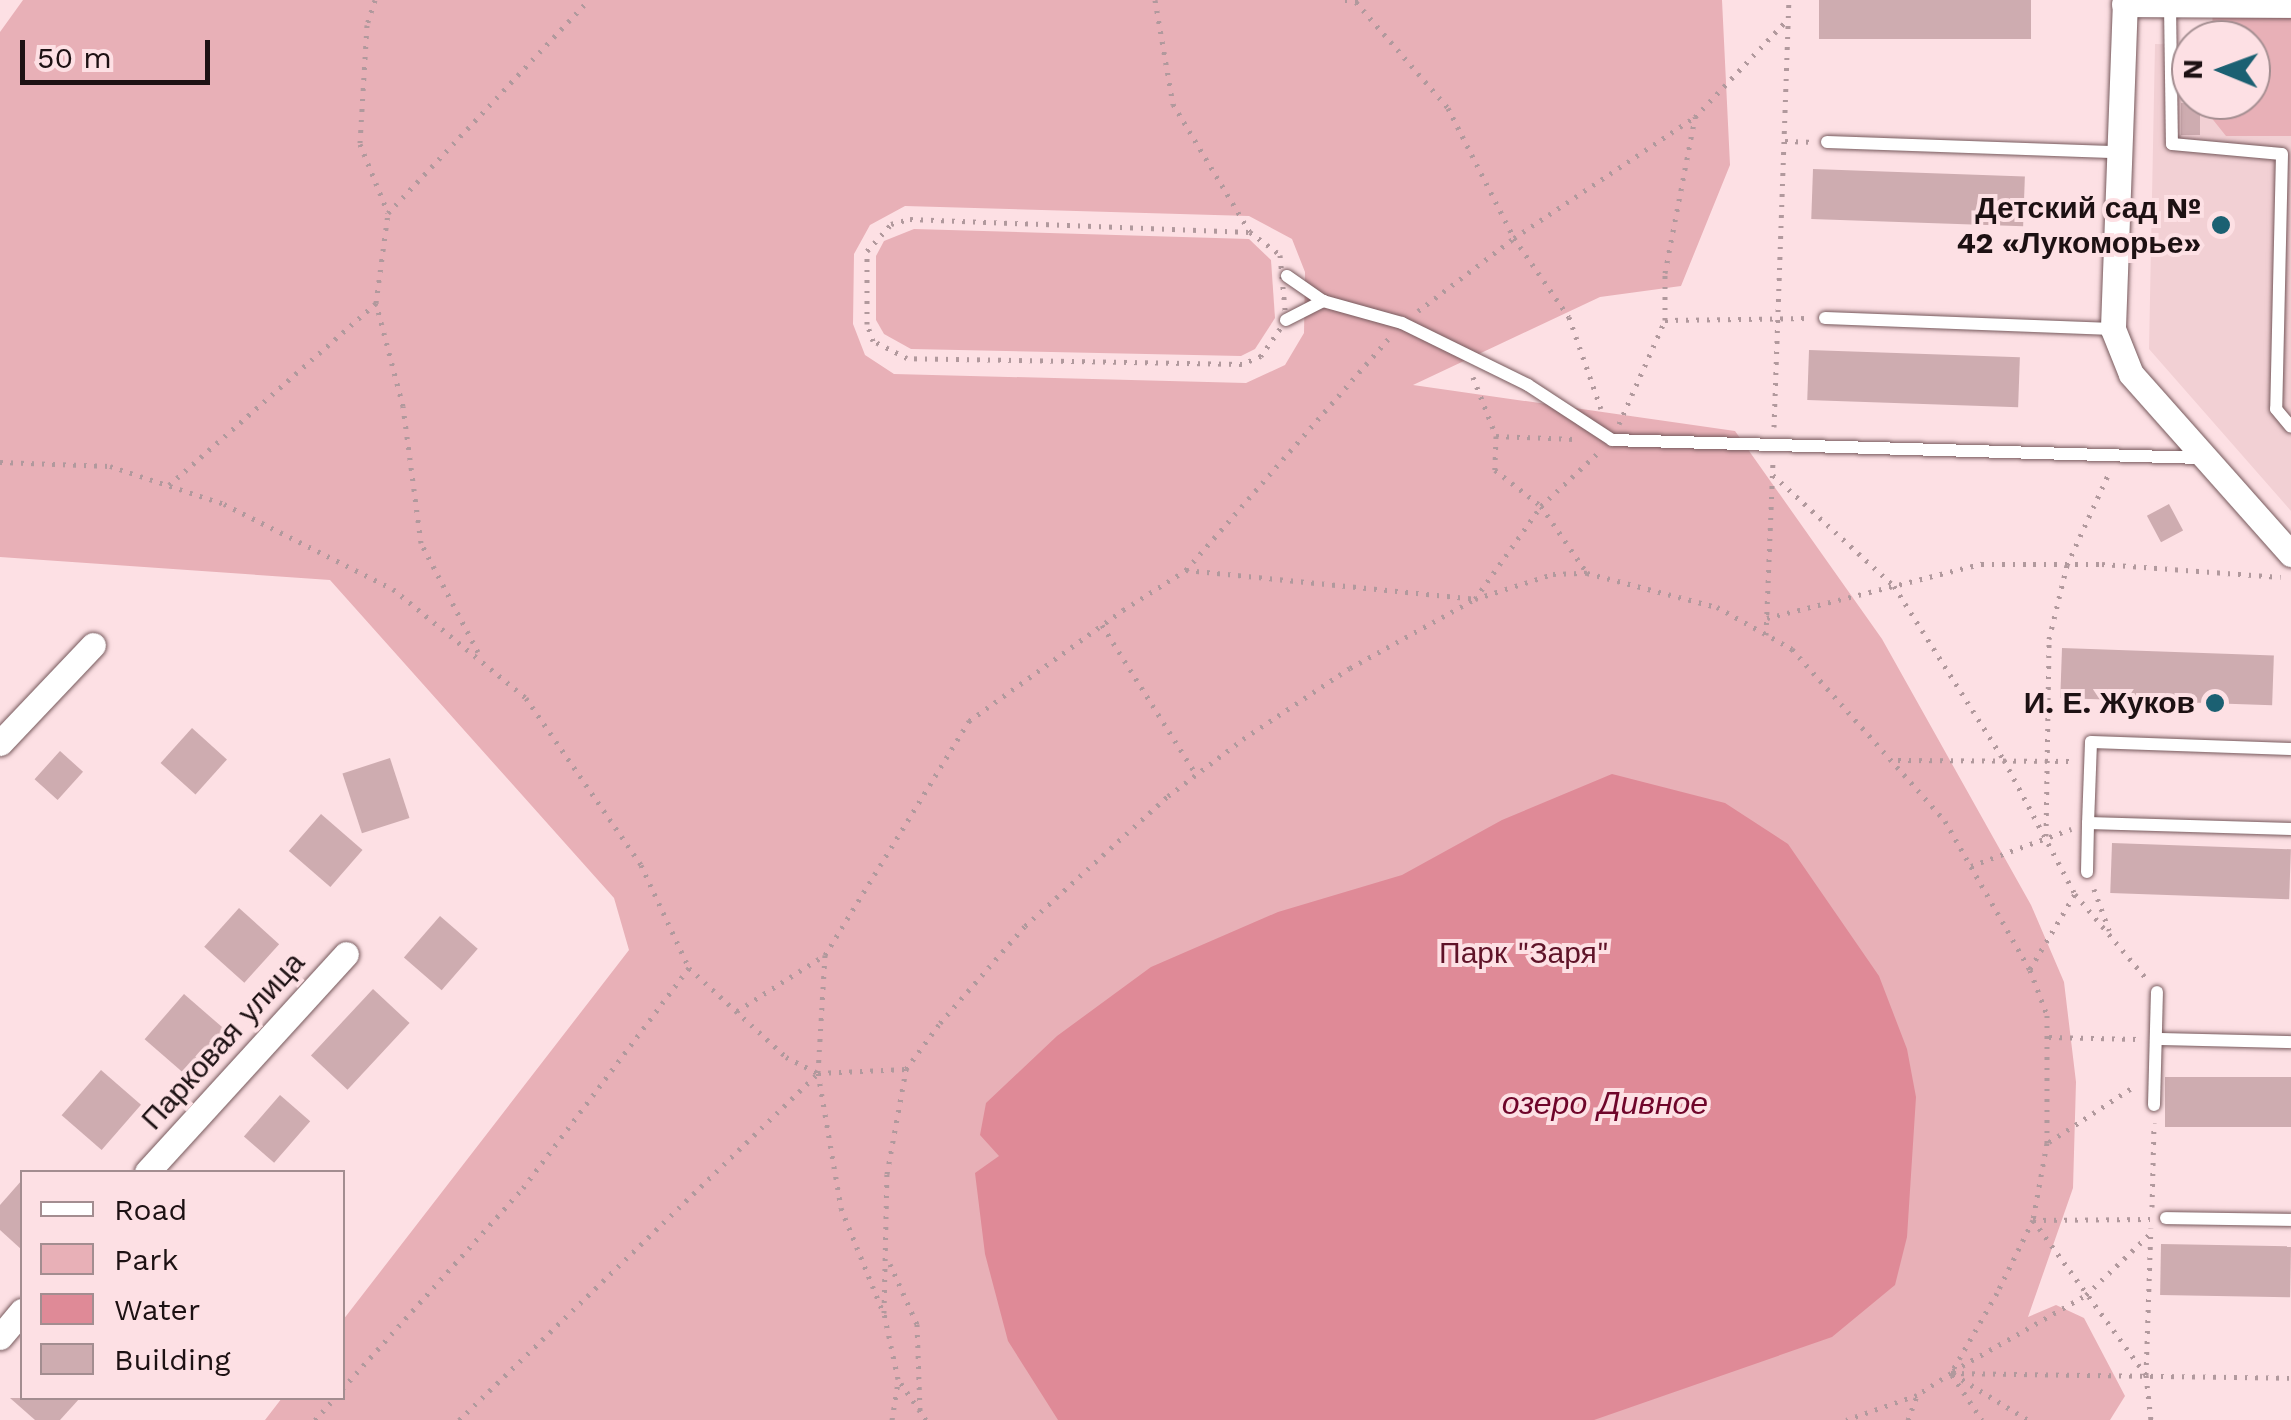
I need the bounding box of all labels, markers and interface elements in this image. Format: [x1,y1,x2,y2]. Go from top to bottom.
scale bar [25,20,215,82]
north arrow [2171,20,2271,120]
text: 50 m [37,40,112,75]
text: N [2176,59,2209,80]
place label: Детский сад № 42 «Лукоморье» [1957,190,2201,260]
marker: Детский сад № 42 «Лукоморье» [2210,214,2232,236]
place label: И. Е. Жуков [2024,685,2195,721]
marker: И. Е. Жуков [2204,692,2226,714]
park label: Парк "Заря" [1439,935,1609,971]
street label: Парковая улица [134,945,312,1137]
water label: озеро Дивное [1502,1084,1708,1122]
legend [20,1170,345,1400]
text: Road [114,1192,187,1227]
text: Park [114,1242,179,1277]
text: Water [114,1292,200,1327]
text: Building [114,1342,231,1377]

